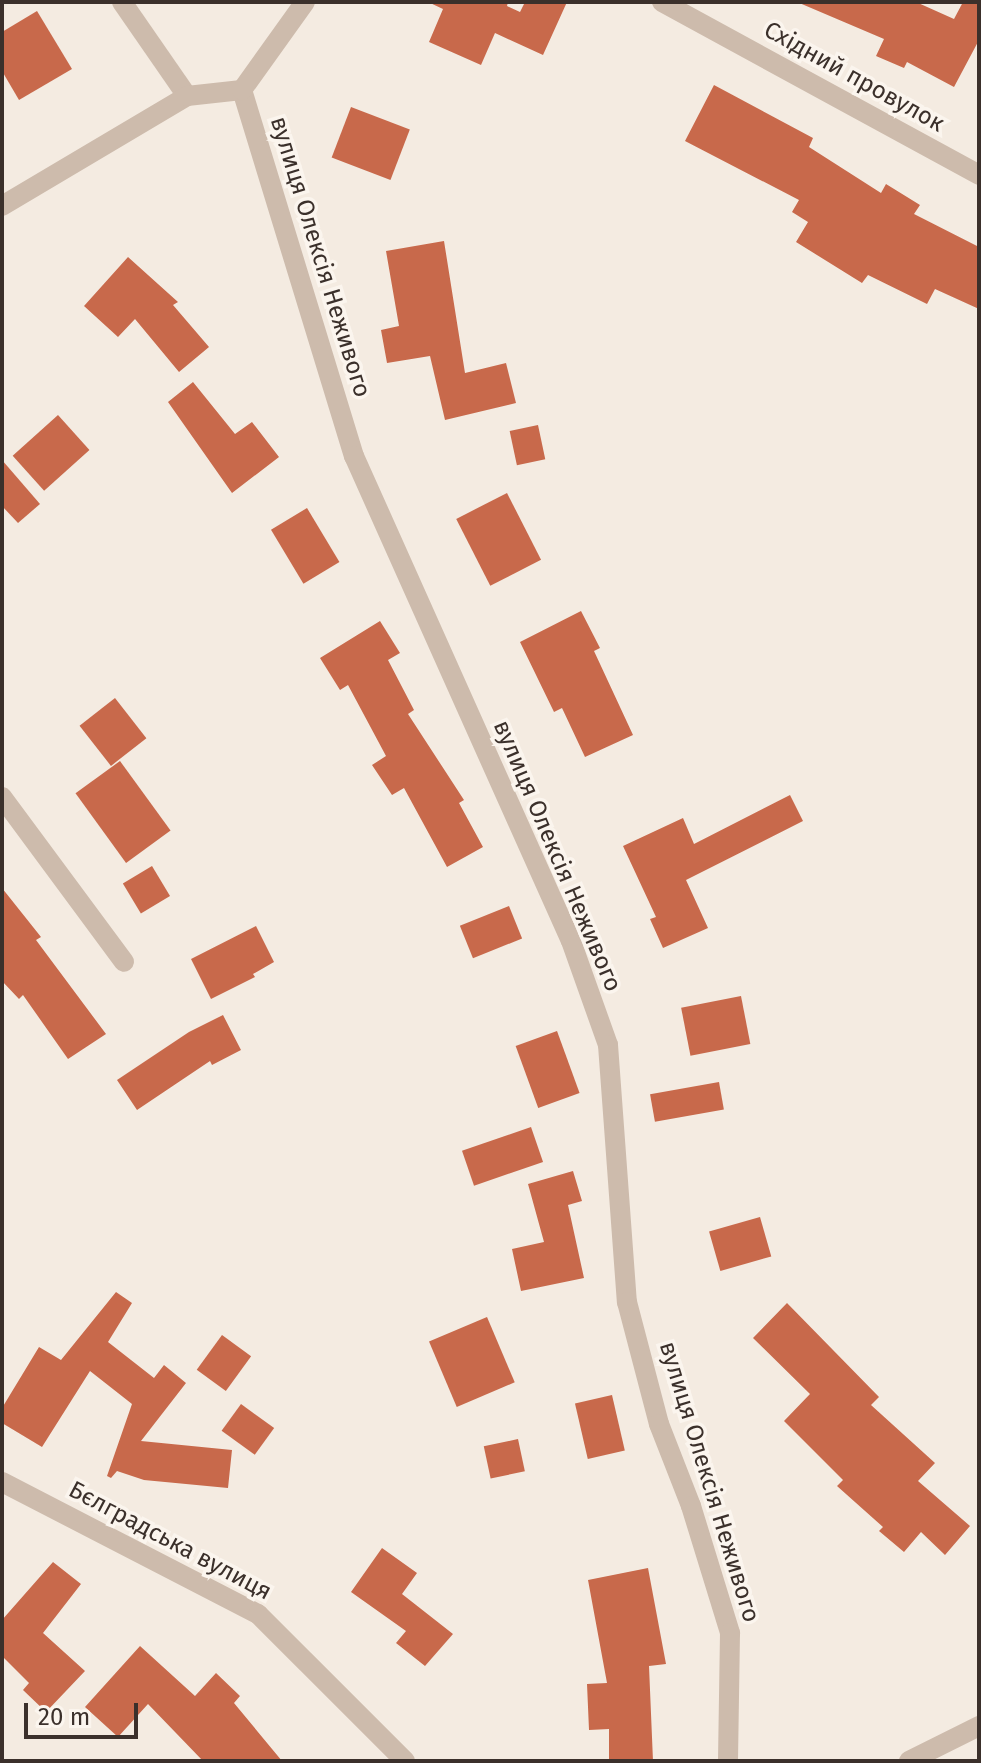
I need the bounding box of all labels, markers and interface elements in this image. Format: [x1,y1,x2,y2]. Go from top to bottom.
street label: Східний провулок [759,16,949,138]
street label: вулиця Олексія Неживого [264,113,376,401]
street label: вулиця Олексія Неживого [487,716,627,996]
street label: вулиця Олексія Неживого [653,1338,765,1626]
street label: Бєлградська вулиця [64,1475,276,1607]
scale bar [28,1687,142,1737]
text: 20 m [38,1703,90,1731]

